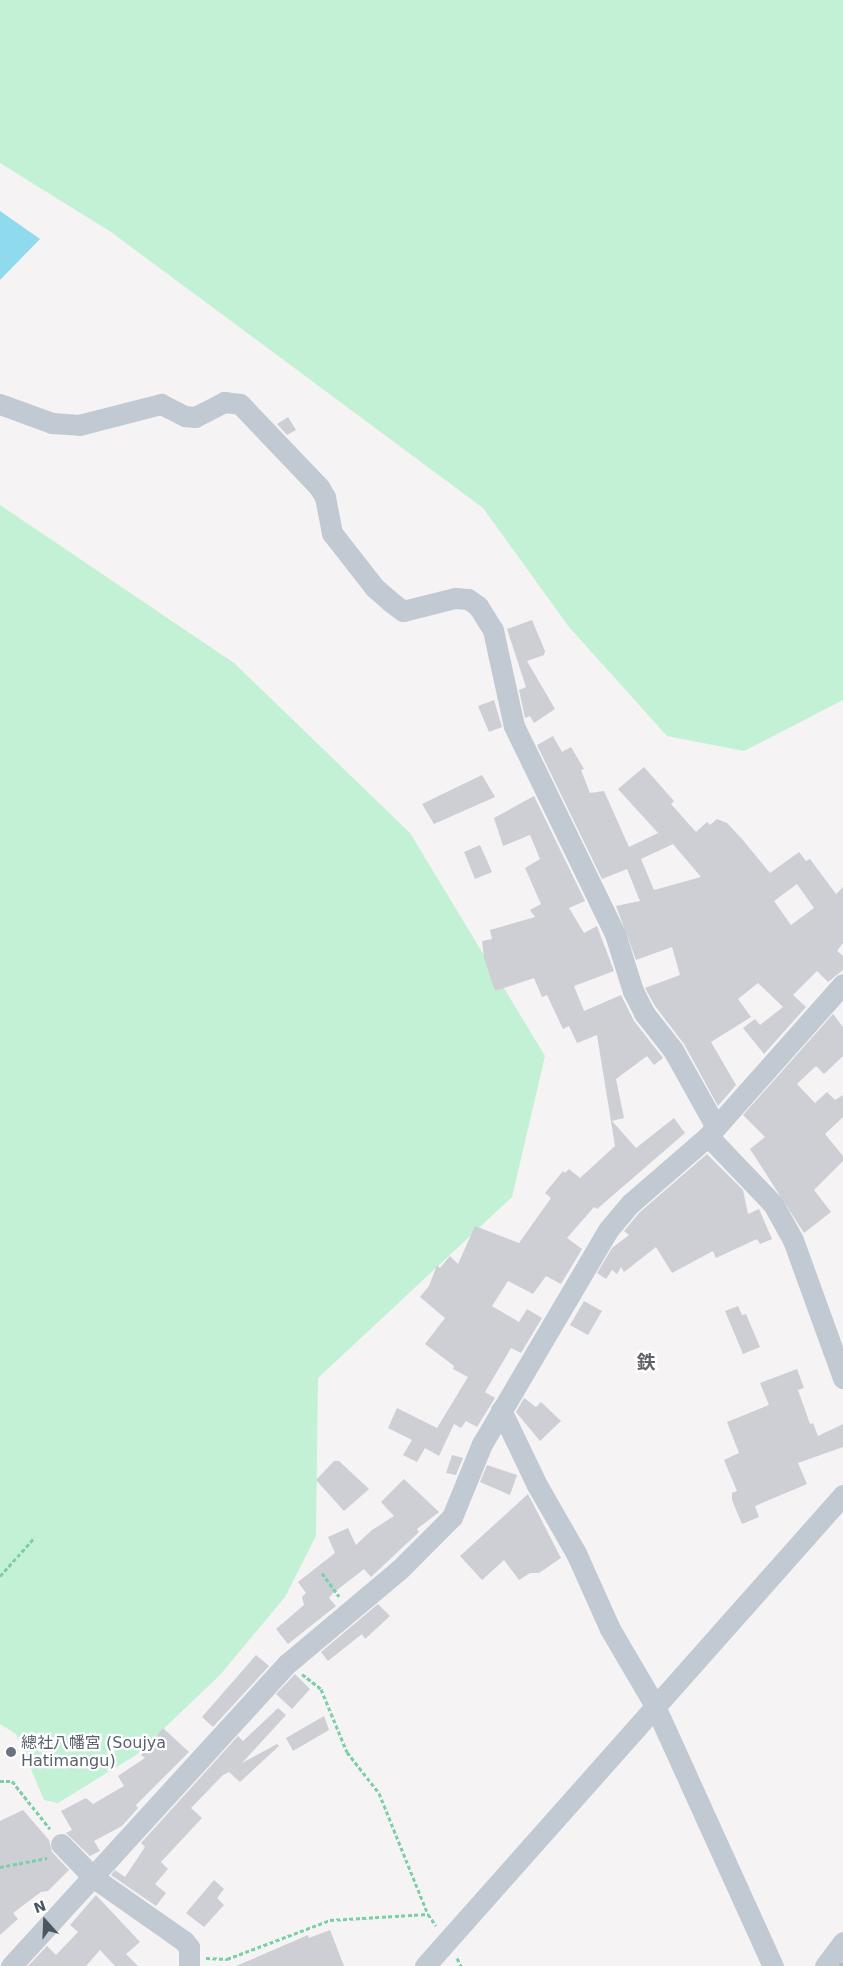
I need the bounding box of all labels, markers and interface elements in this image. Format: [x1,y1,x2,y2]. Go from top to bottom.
district label: 鉄 [637,1352,655,1374]
place label: 總社八幡宮 (Soujya Hatimangu) [21,1733,166,1771]
marker: 總社八幡宮 (Soujya Hatimangu) [5,1746,17,1758]
north arrow [20,1896,70,1946]
text: N [32,1897,48,1916]

